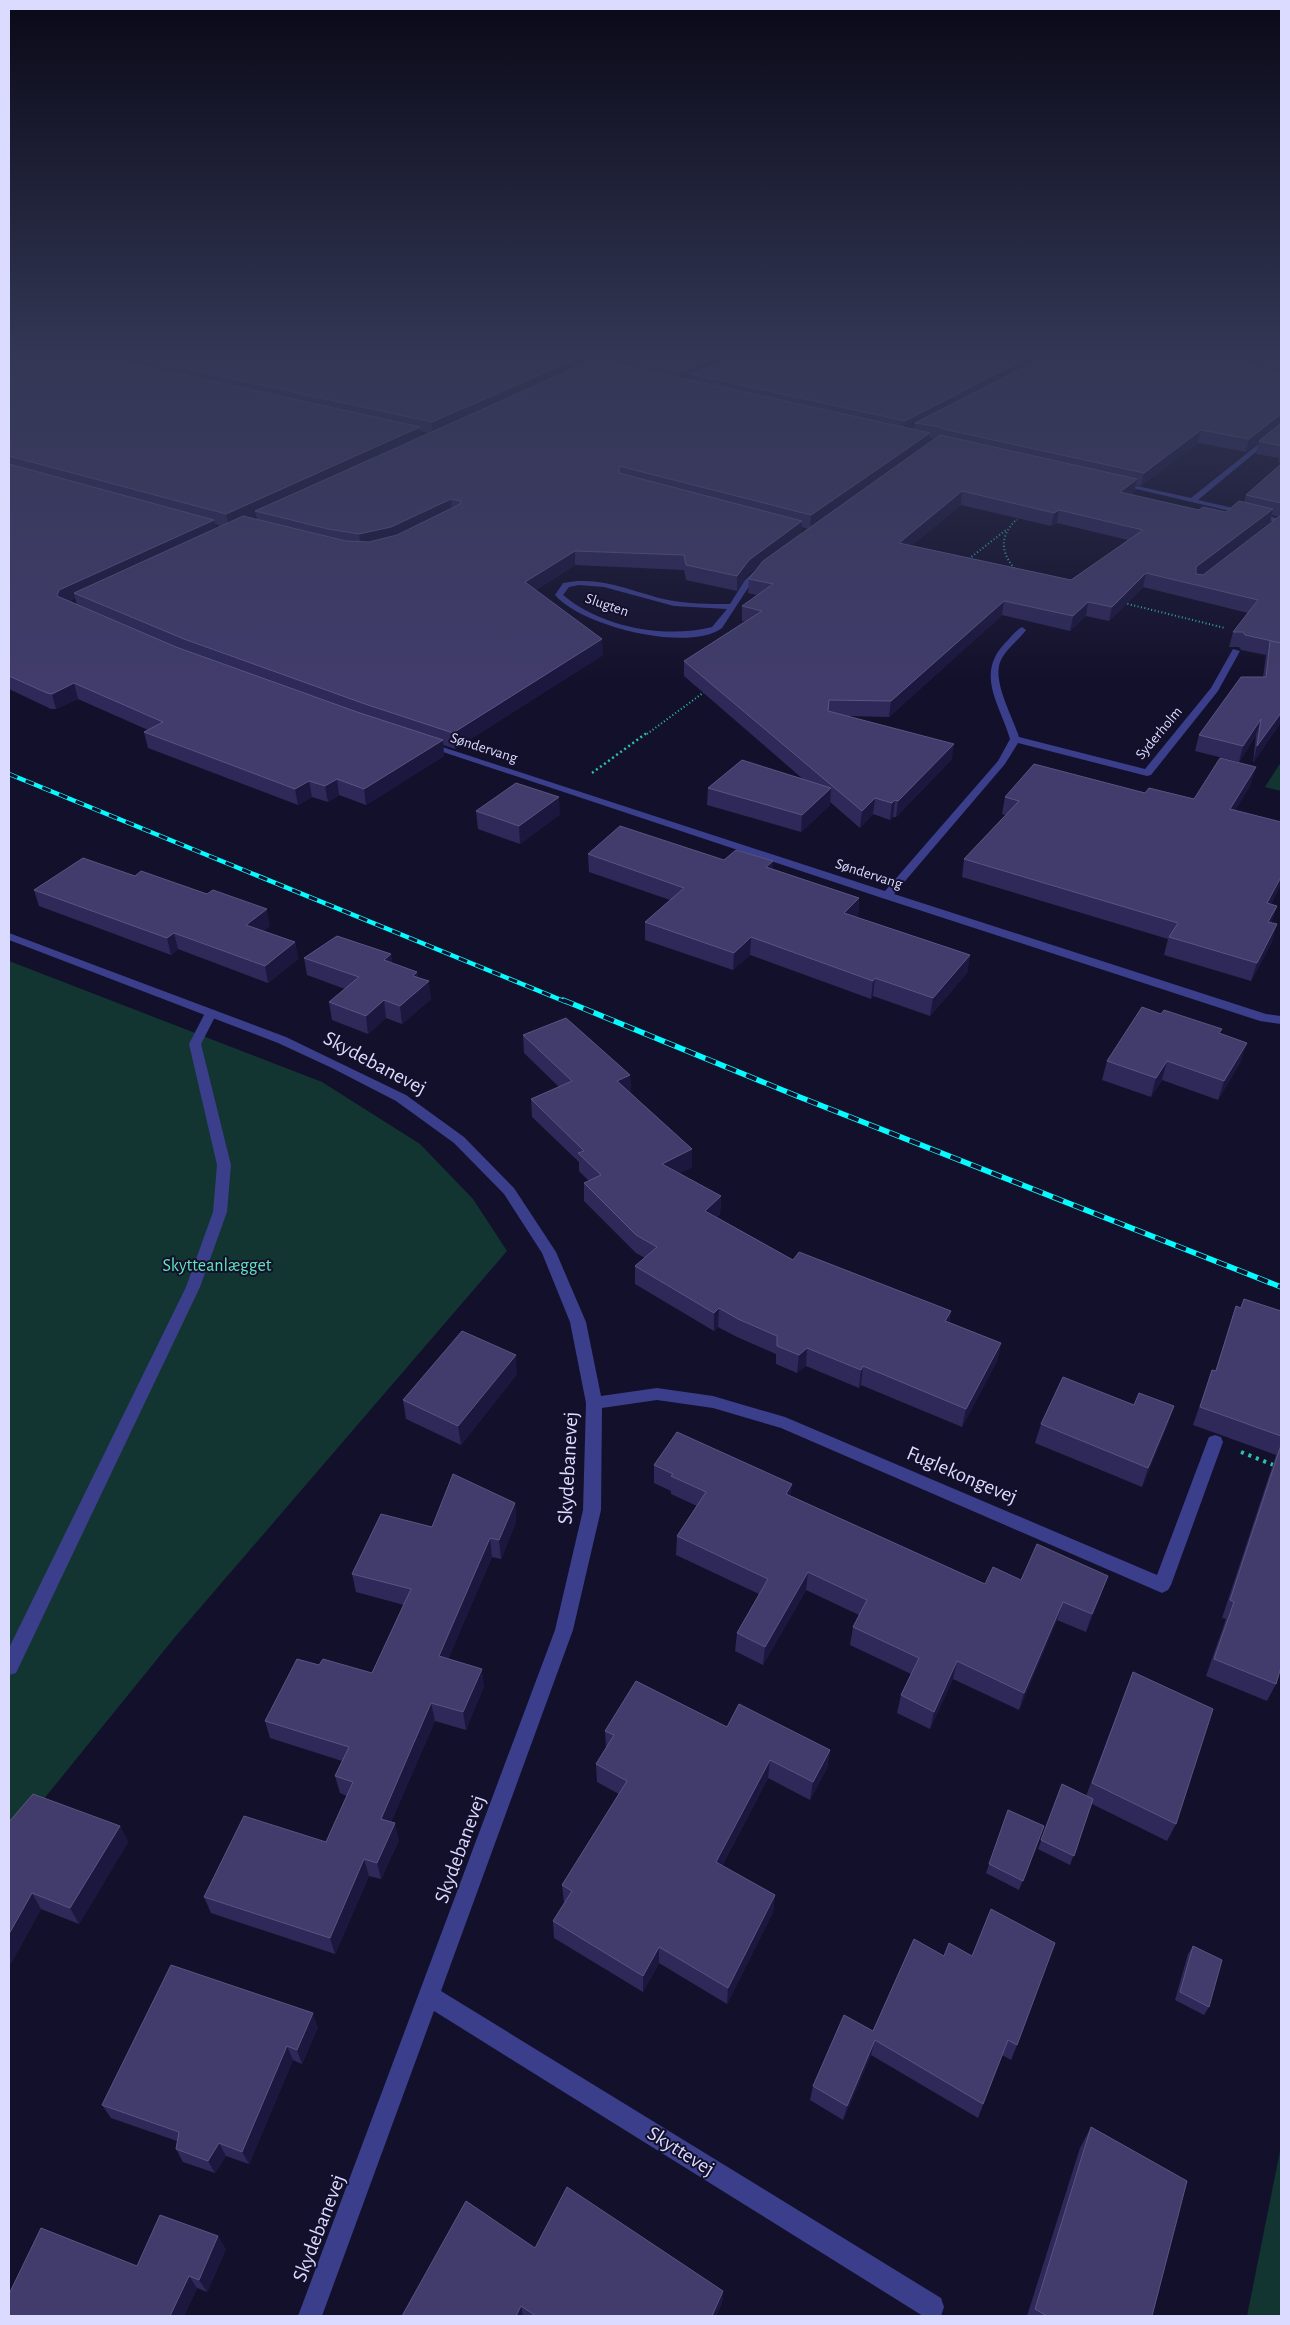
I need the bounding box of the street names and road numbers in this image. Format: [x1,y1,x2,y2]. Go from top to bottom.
street label: Slugten [583,591,631,619]
street label: Syderholm [1133,704,1185,762]
street label: Søndervang [449,730,520,766]
street label: Søndervang [834,856,905,892]
street label: Skydebanevej [320,1027,430,1099]
street label: Skydebanevej [555,1411,581,1525]
street label: Fuglekongevej [904,1442,1020,1508]
street label: Skydebanevej [431,1792,489,1906]
street label: Skyttevej [644,2122,718,2180]
street label: Skydebanevej [289,2171,349,2285]

